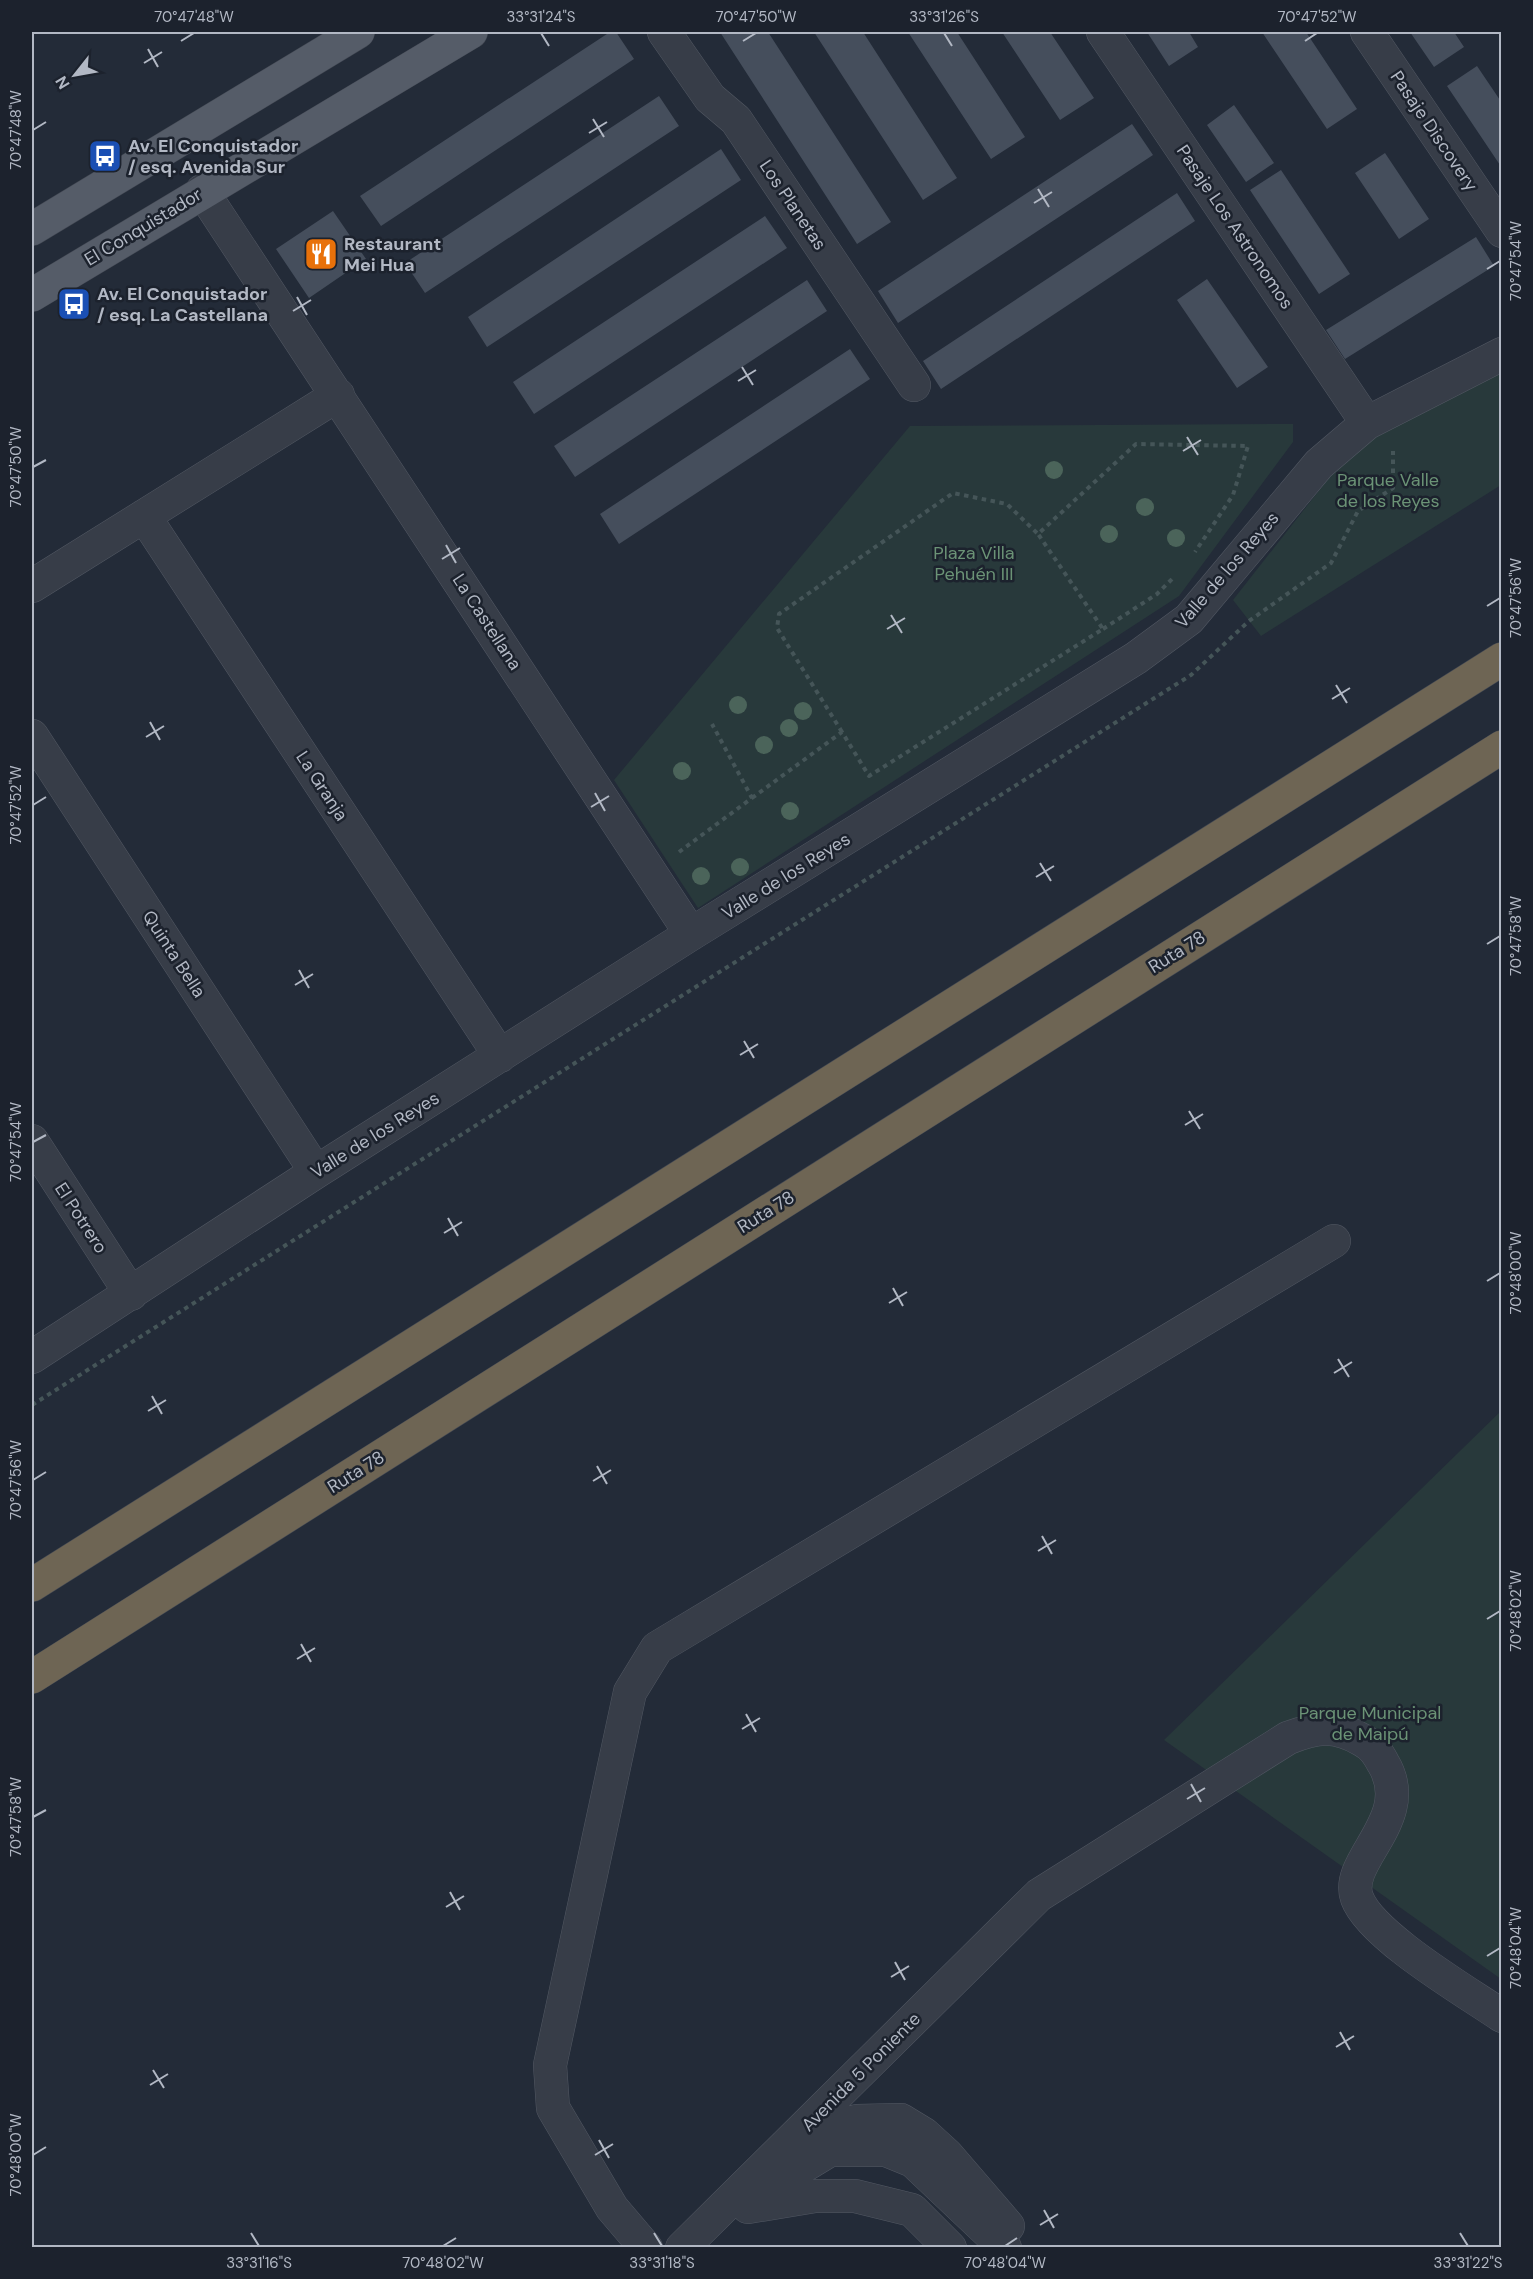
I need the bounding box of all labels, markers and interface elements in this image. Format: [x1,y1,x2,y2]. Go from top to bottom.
text: 70°47'48"W [154,7,234,27]
text: 33°31'24"S [506,7,576,27]
text: 70°47'50"W [715,7,797,27]
text: 33°31'26"S [909,7,979,27]
text: 70°47'52"W [1277,7,1357,27]
north arrow [45,45,105,105]
street label: Pasaje Discovery [1385,66,1483,196]
text: N [51,72,75,93]
text: 70°47'48"W [6,90,26,170]
place label: Av. El Conquistador / esq. Avenida Sur [128,134,298,179]
bus stop icon: Av. El Conquistador / esq. Avenida Sur [87,138,123,174]
street label: Pasaje Los Astronomos [1171,140,1299,314]
street label: Los Planetas [754,155,832,255]
street label: El Conquistador [80,182,206,272]
text: 70°47'54"W [1506,221,1526,301]
place label: Restaurant Mei Hua [344,232,441,277]
restaurant icon: Restaurant Mei Hua [303,236,339,272]
place label: Av. El Conquistador / esq. La Castellana [97,282,268,327]
bus stop icon: Av. El Conquistador / esq. La Castellana [56,286,92,322]
text: 70°47'50"W [6,426,26,508]
park label: Parque Valle de los Reyes [1336,468,1440,513]
street label: Valle de los Reyes [1170,507,1284,633]
park label: Plaza Villa Pehuén III [933,541,1015,586]
text: 70°47'56"W [1506,557,1526,638]
street label: La Castellana [447,569,527,675]
street label: La Granja [291,746,353,826]
text: 70°47'52"W [6,765,26,845]
street label: Valle de los Reyes [717,827,855,925]
text: 70°47'58"W [1506,896,1526,976]
street label: Quinta Bella [137,906,211,1002]
street label: Ruta 78 [1144,925,1210,979]
street label: Valle de los Reyes [306,1086,444,1184]
text: 70°47'54"W [6,1102,26,1182]
street label: El Potrero [49,1178,113,1258]
street label: Ruta 78 [733,1185,799,1239]
text: 70°48'00"W [1506,1231,1526,1315]
text: 70°47'56"W [6,1439,26,1520]
street label: Ruta 78 [323,1445,389,1499]
text: 70°48'02"W [1506,1570,1526,1652]
park label: Parque Municipal de Maipú [1299,1701,1441,1746]
text: 70°47'58"W [6,1777,26,1857]
text: 70°48'04"W [1506,1906,1526,1989]
street label: Avenida 5 Poniente [796,2007,926,2137]
text: 70°48'00"W [6,2113,26,2197]
text: 33°31'16"S [226,2253,292,2273]
text: 70°48'02"W [402,2253,484,2273]
text: 33°31'18"S [629,2253,695,2273]
text: 70°48'04"W [964,2253,1047,2273]
text: 33°31'22"S [1434,2253,1503,2273]

